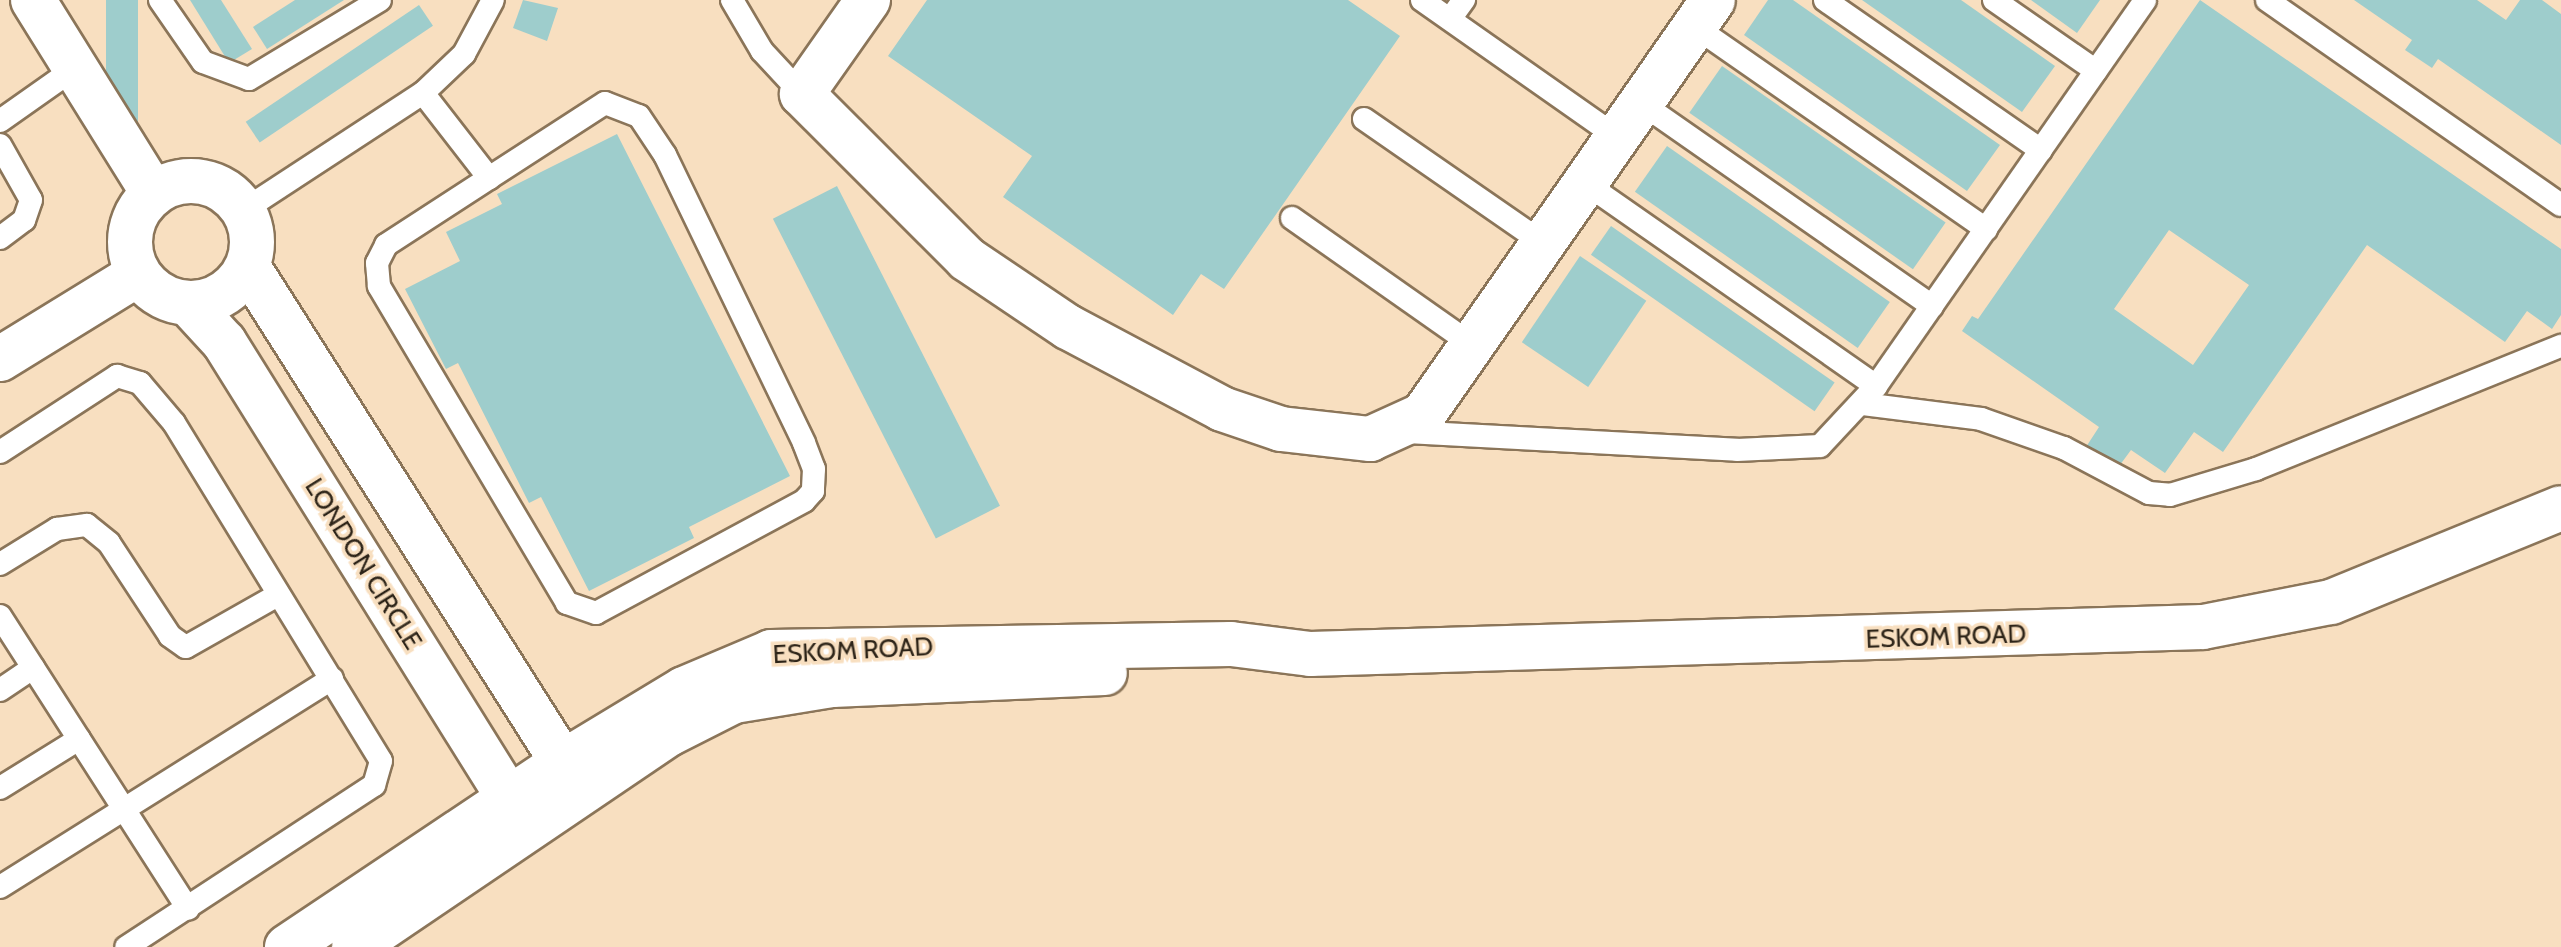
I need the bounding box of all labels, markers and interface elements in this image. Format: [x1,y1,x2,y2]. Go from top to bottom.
street label: LONDON CIRCLE [298,473,428,655]
street label: ESKOM ROAD [1865,619,2027,655]
street label: ESKOM ROAD [772,631,934,671]

